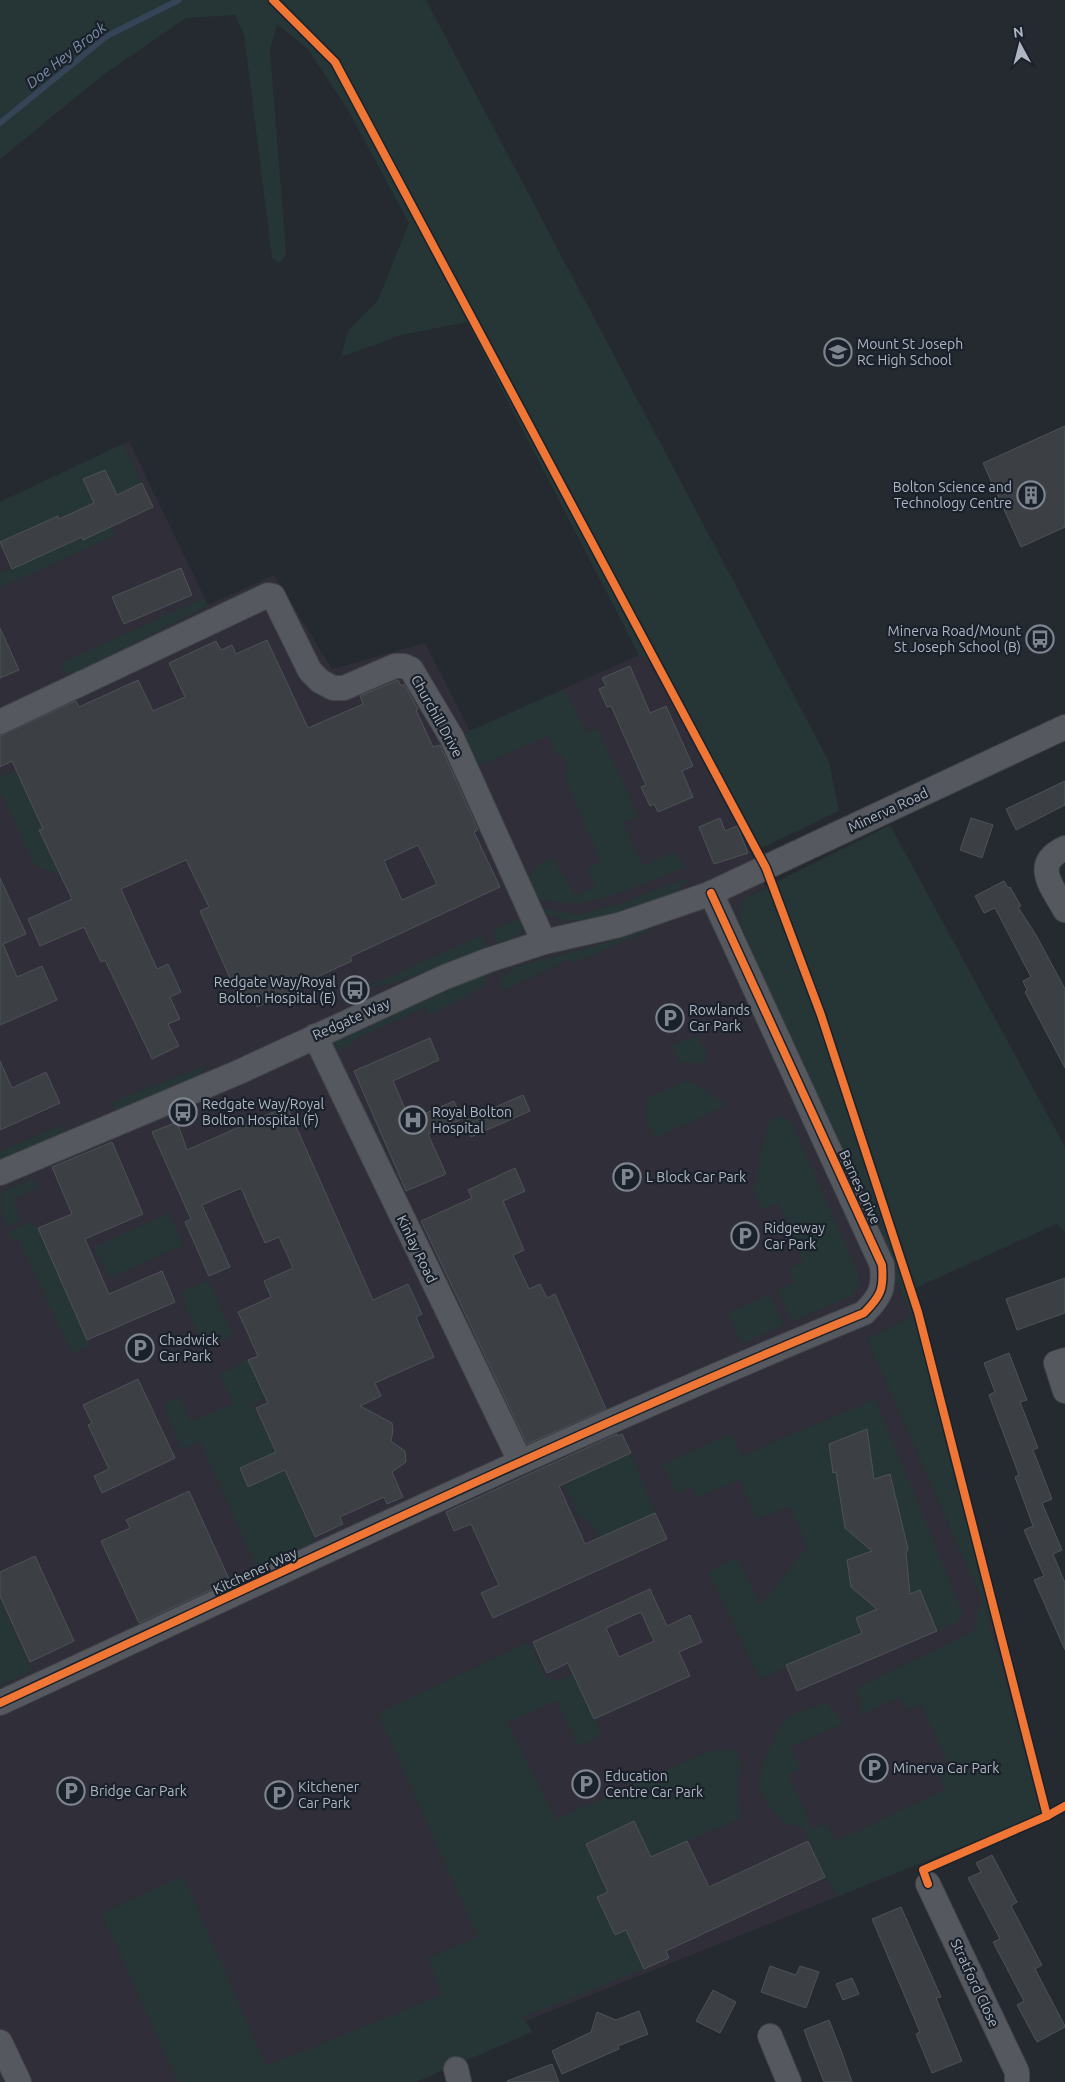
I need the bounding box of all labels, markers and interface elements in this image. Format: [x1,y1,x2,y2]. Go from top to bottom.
water label: Doe Hey Brook [23,18,110,92]
north arrow [995,20,1045,70]
text: N [1012,24,1025,41]
place label: Mount St Joseph RC High School [857,336,963,368]
school or university icon: Mount St Joseph RC High School [823,337,853,367]
place label: Bolton Science and Technology Centre [893,479,1012,511]
building icon: Bolton Science and Technology Centre [1016,480,1046,510]
place label: Minerva Road/Mount St Joseph School (B) [888,623,1021,655]
bus stop icon: Minerva Road/Mount St Joseph School (B) [1025,624,1055,654]
street label: Churchill Drive [408,672,466,760]
street label: Minerva Road [845,784,931,836]
place label: Redgate Way/Royal Bolton Hospital (E) [214,974,336,1006]
bus stop icon: Redgate Way/Royal Bolton Hospital (E) [340,975,370,1005]
street label: Redgate Way [310,995,392,1043]
place label: Rowlands Car Park [689,1002,750,1034]
parking icon: Rowlands Car Park [655,1003,685,1033]
place label: Redgate Way/Royal Bolton Hospital (F) [202,1096,325,1128]
bus stop icon: Redgate Way/Royal Bolton Hospital (F) [168,1097,198,1127]
place label: Royal Bolton Hospital [432,1104,512,1136]
hospital icon: Royal Bolton Hospital [398,1105,428,1135]
street label: Barnes Drive [836,1148,884,1226]
parking icon: L Block Car Park [612,1162,642,1192]
place label: L Block Car Park [646,1169,746,1185]
street label: Kinlay Road [394,1213,440,1285]
place label: Ridgeway Car Park [764,1220,825,1252]
parking icon: Ridgeway Car Park [730,1221,760,1251]
place label: Chadwick Car Park [159,1332,219,1364]
parking icon: Chadwick Car Park [125,1333,155,1363]
street label: Kitchener Way [210,1544,300,1597]
parking icon: Minerva Car Park [859,1753,889,1783]
place label: Minerva Car Park [893,1760,999,1776]
place label: Education Centre Car Park [605,1768,703,1800]
parking icon: Education Centre Car Park [571,1769,601,1799]
parking icon: Bridge Car Park [56,1776,86,1806]
place label: Kitchener Car Park [298,1779,360,1811]
parking icon: Kitchener Car Park [264,1780,294,1810]
place label: Bridge Car Park [90,1783,187,1799]
street label: Stratford Close [948,1936,1002,2030]

